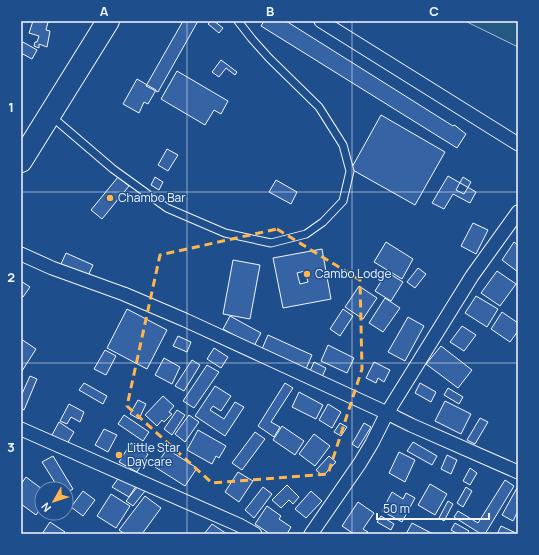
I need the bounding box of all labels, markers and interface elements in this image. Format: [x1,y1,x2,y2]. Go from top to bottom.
text: A [100,2,109,20]
text: B [266,2,274,20]
text: C [429,2,439,20]
text: 1 [8,98,14,116]
place label: Chambo Bar [118,189,186,206]
marker: Chambo Bar [105,193,115,203]
place label: Cambo Lodge [315,265,391,282]
text: 2 [7,268,15,286]
marker: Cambo Lodge [302,269,312,279]
text: 3 [7,438,15,456]
place label: Little Star Daycare [127,439,181,470]
marker: Little Star Daycare [114,450,124,460]
north arrow [34,481,74,521]
scale bar [377,495,489,521]
text: N [37,500,54,515]
text: 50 m [383,500,410,517]

